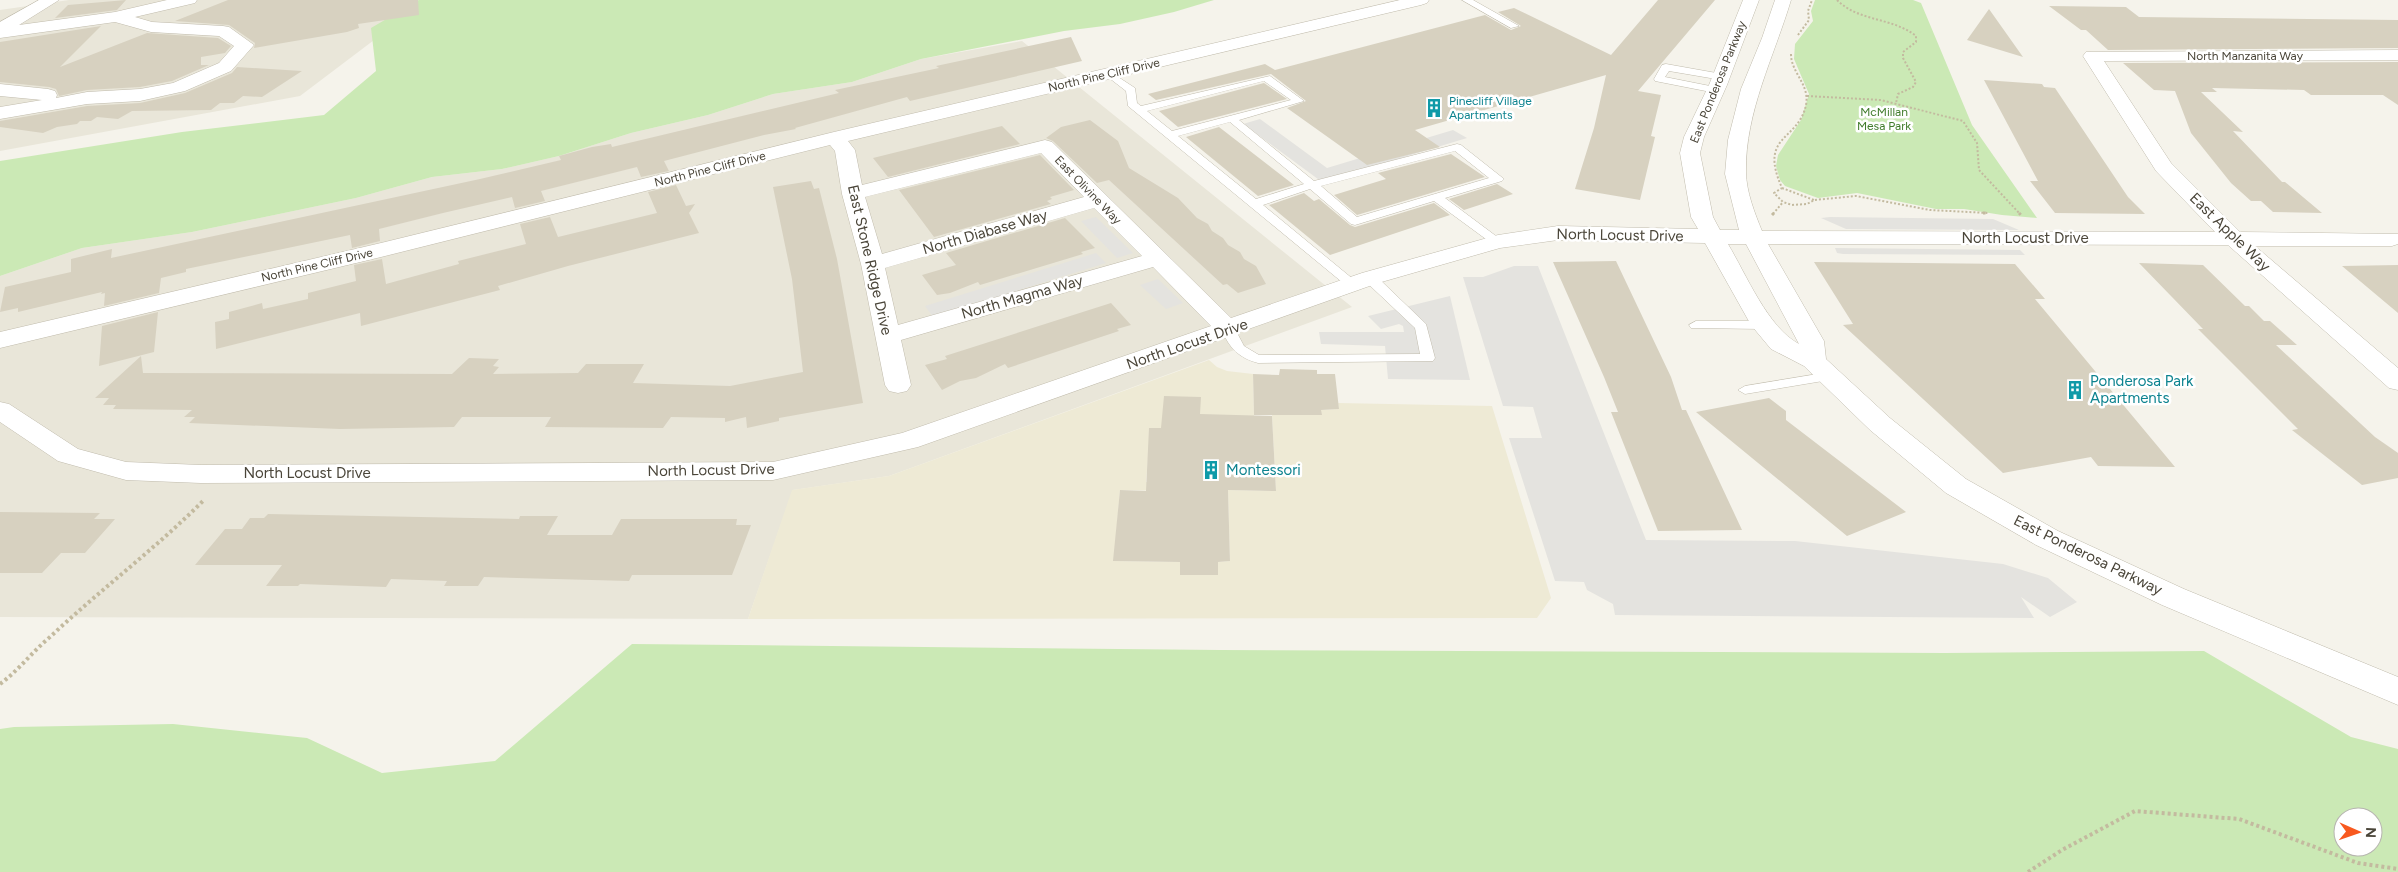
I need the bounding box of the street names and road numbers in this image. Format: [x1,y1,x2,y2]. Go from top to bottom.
street label: East Ponderosa Parkway [1687,18,1749,145]
street label: North Manzanita Way [2187,49,2304,63]
street label: North Pine Cliff Drive [1047,55,1162,95]
street label: North Pine Cliff Drive [653,148,767,190]
street label: East Olivine Way [1052,153,1125,228]
street label: East Stone Ridge Drive [844,183,896,337]
street label: East Apple Way [2186,189,2274,275]
street label: North Diabase Way [920,206,1050,258]
street label: North Locust Drive [1556,225,1684,245]
street label: North Locust Drive [1961,229,2089,247]
street label: North Pine Cliff Drive [260,245,375,285]
street label: North Magma Way [959,271,1085,323]
street label: North Locust Drive [1124,315,1250,373]
street label: North Locust Drive [647,460,775,480]
street label: North Locust Drive [243,464,371,482]
street label: East Ponderosa Parkway [2011,511,2165,599]

